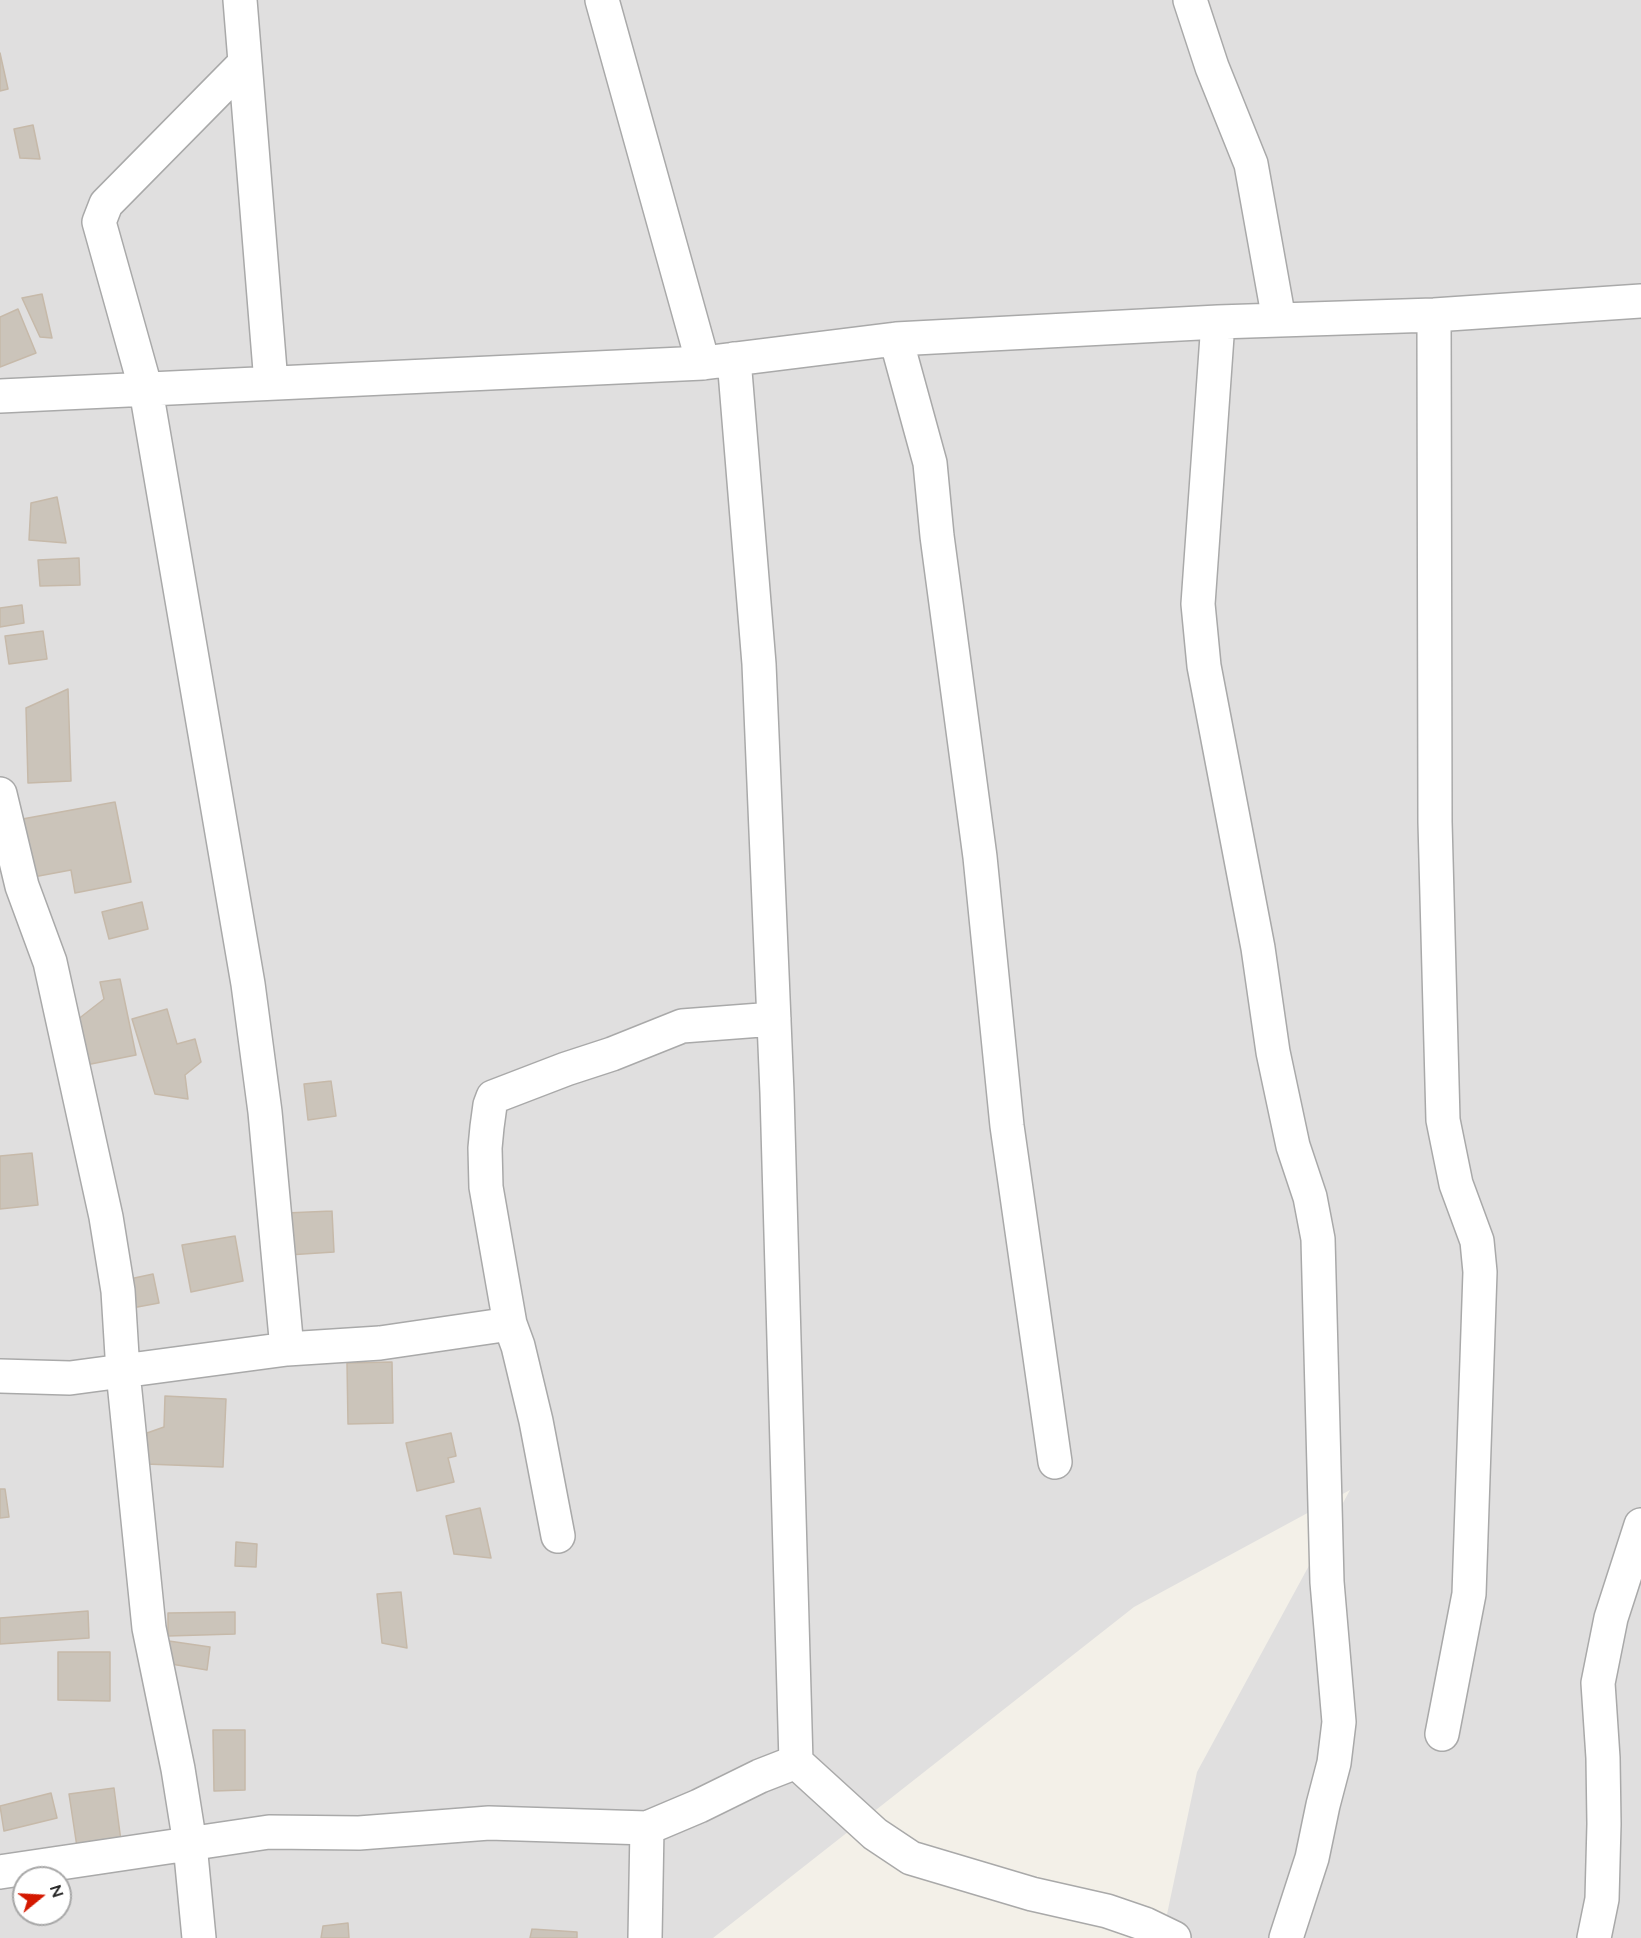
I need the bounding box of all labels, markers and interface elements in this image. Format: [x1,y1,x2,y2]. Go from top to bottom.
north arrow [12,1866,72,1926]
text: N [47,1882,69,1900]

